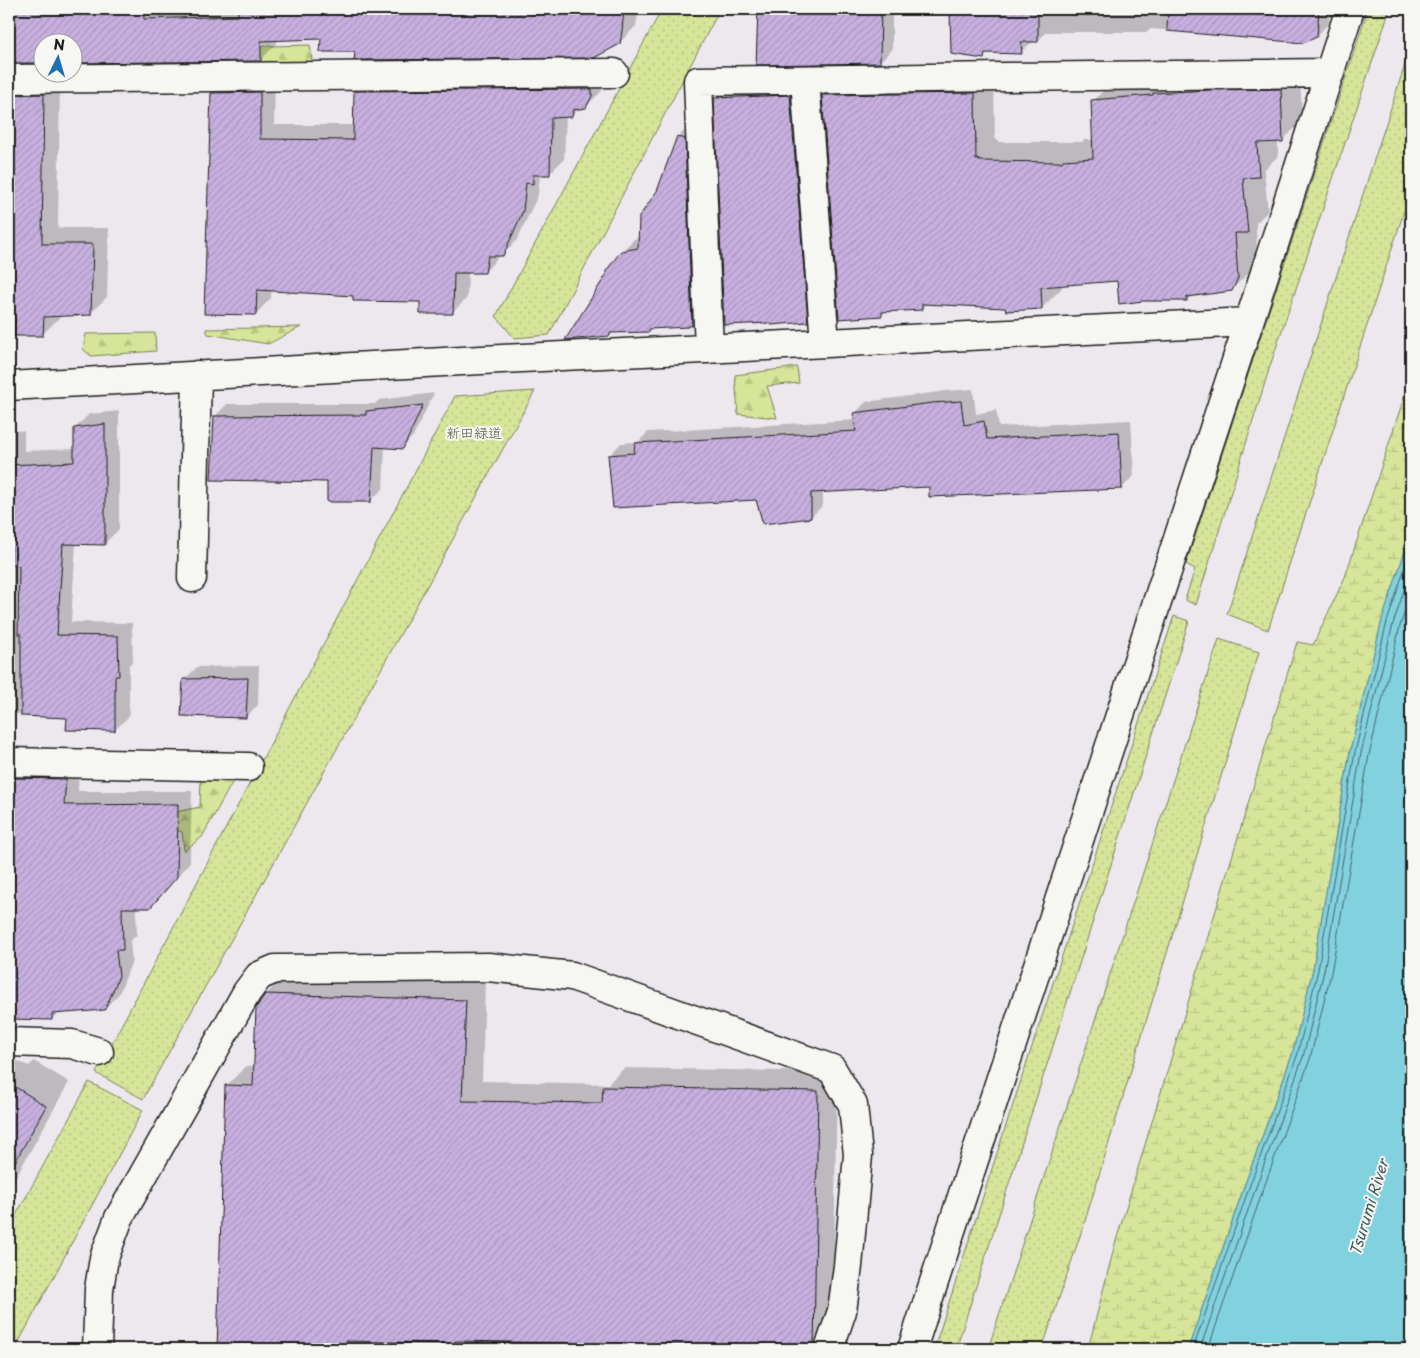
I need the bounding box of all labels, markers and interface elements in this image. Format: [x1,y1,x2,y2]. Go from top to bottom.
north arrow [32,32,82,82]
text: N [53,34,66,55]
park label: 新田緑道 [446,422,502,443]
water label: Tsurumi River [1342,1154,1394,1258]

